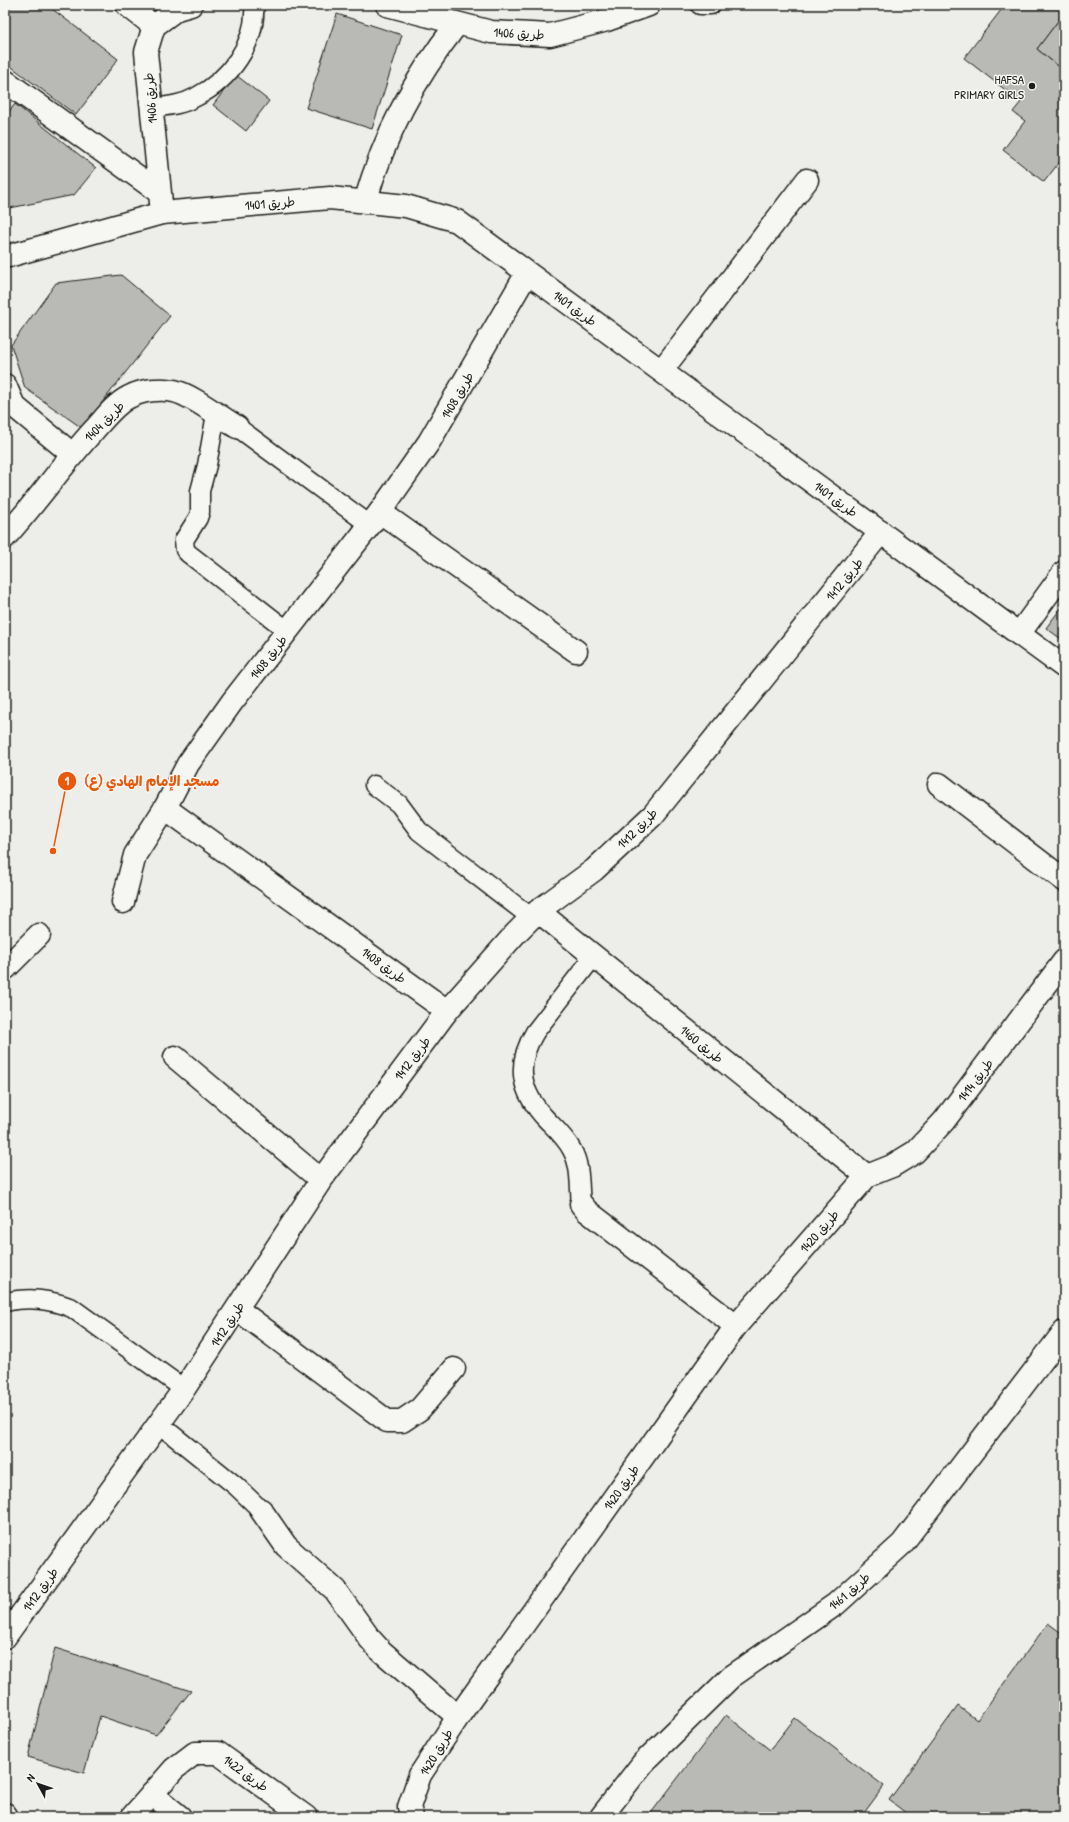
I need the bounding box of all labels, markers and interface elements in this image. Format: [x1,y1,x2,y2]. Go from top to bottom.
street label: طريق 1406 [493,23,545,43]
place label: HAFSA PRIMARY GIRLS [954,70,1025,103]
street label: طريق 1406 [139,72,161,124]
marker: HAFSA PRIMARY GIRLS [1027,81,1037,91]
street label: طريق 1401 [244,192,296,214]
street label: طريق 1401 [549,286,601,330]
street label: طريق 1408 [436,368,478,422]
street label: طريق 1404 [80,397,128,445]
street label: طريق 1401 [810,477,862,521]
street label: طريق 1412 [821,554,867,604]
street label: طريق 1408 [245,631,291,683]
callout: مسجد الإمام الهادي (ع) [57,768,228,794]
text: مسجد الإمام الهادي (ع) [85,771,219,792]
text: 1 [65,772,70,789]
street label: طريق 1412 [613,804,661,852]
street label: طريق 1408 [358,943,410,987]
street label: طريق 1460 [677,1021,727,1067]
street label: طريق 1412 [390,1032,434,1084]
street label: طريق 1414 [953,1055,997,1105]
street label: طريق 1420 [795,1206,843,1256]
street label: طريق 1412 [206,1298,248,1350]
street label: طريق 1420 [599,1461,643,1513]
street label: طريق 1412 [18,1563,62,1615]
street label: طريق 1461 [824,1568,874,1614]
street label: طريق 1420 [415,1725,457,1779]
street label: طريق 1422 [220,1750,272,1796]
north arrow [18,1764,58,1804]
text: N [23,1771,38,1784]

